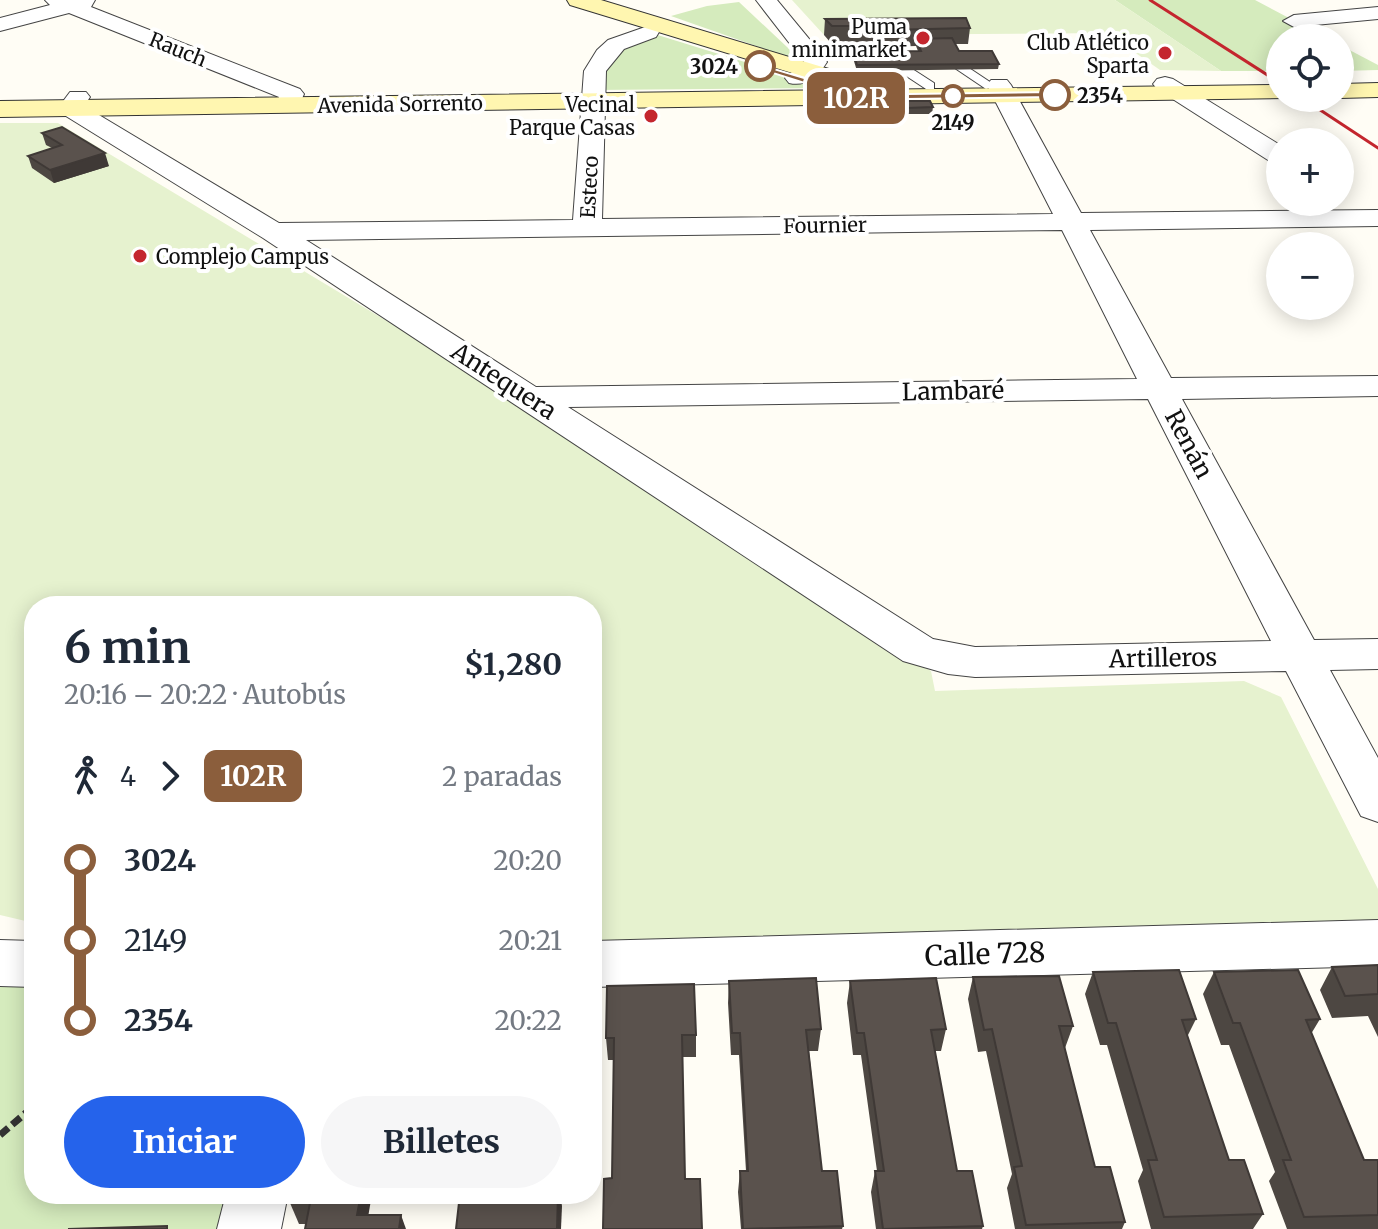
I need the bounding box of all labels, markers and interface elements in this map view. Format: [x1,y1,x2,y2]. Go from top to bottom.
place label: Puma minimarket [791,14,907,62]
map controls [1266,24,1354,320]
button: locate [1266,24,1354,112]
street label: Rauch [146,26,210,72]
marker: Puma minimarket [914,29,932,47]
place label: Club Atlético Sparta [1027,30,1149,78]
marker: Club Atlético Sparta [1156,44,1174,62]
marker: 3024 [745,51,775,81]
place label: 3024 [690,54,738,79]
line badge: 102R [800,72,912,124]
text: 102R [823,80,889,116]
marker: 2354 [1040,80,1070,110]
place label: 2354 [1077,83,1123,108]
marker: 2149 [942,85,964,107]
street label: Avenida Sorrento [316,90,483,118]
place label: Vecinal Parque Casas [509,92,635,140]
marker: Vecinal Parque Casas [642,107,660,125]
place label: 2149 [931,110,975,135]
button: + [1266,128,1354,216]
street label: Esteco [575,155,603,219]
street label: Fournier [783,212,867,238]
button: − [1266,232,1354,320]
place label: Complejo Campus [156,244,329,269]
marker: Complejo Campus [131,247,149,265]
street label: Antequera [445,335,563,427]
street label: Lambaré [902,375,1004,407]
street label: Renán [1158,404,1220,484]
text: 6 min [64,620,191,675]
street label: Artilleros [1108,642,1217,674]
text: $1,280 [464,645,562,683]
text: 20:16 – 20:22 · Autobús [64,678,346,711]
icon: walk [64,754,108,798]
icon: forward [148,754,192,798]
text: 102R [220,758,286,794]
text: 4 [120,760,136,793]
text: 2 paradas [442,760,562,793]
text: 3024 [124,841,196,879]
text: 20:20 [493,844,562,877]
text: 2149 [124,921,187,959]
text: 20:21 [499,924,562,957]
street label: Calle 728 [924,934,1046,974]
text: 2354 [124,1001,193,1039]
text: 20:22 [494,1004,562,1037]
button: Iniciar [64,1096,305,1188]
button: Billetes [321,1096,562,1188]

